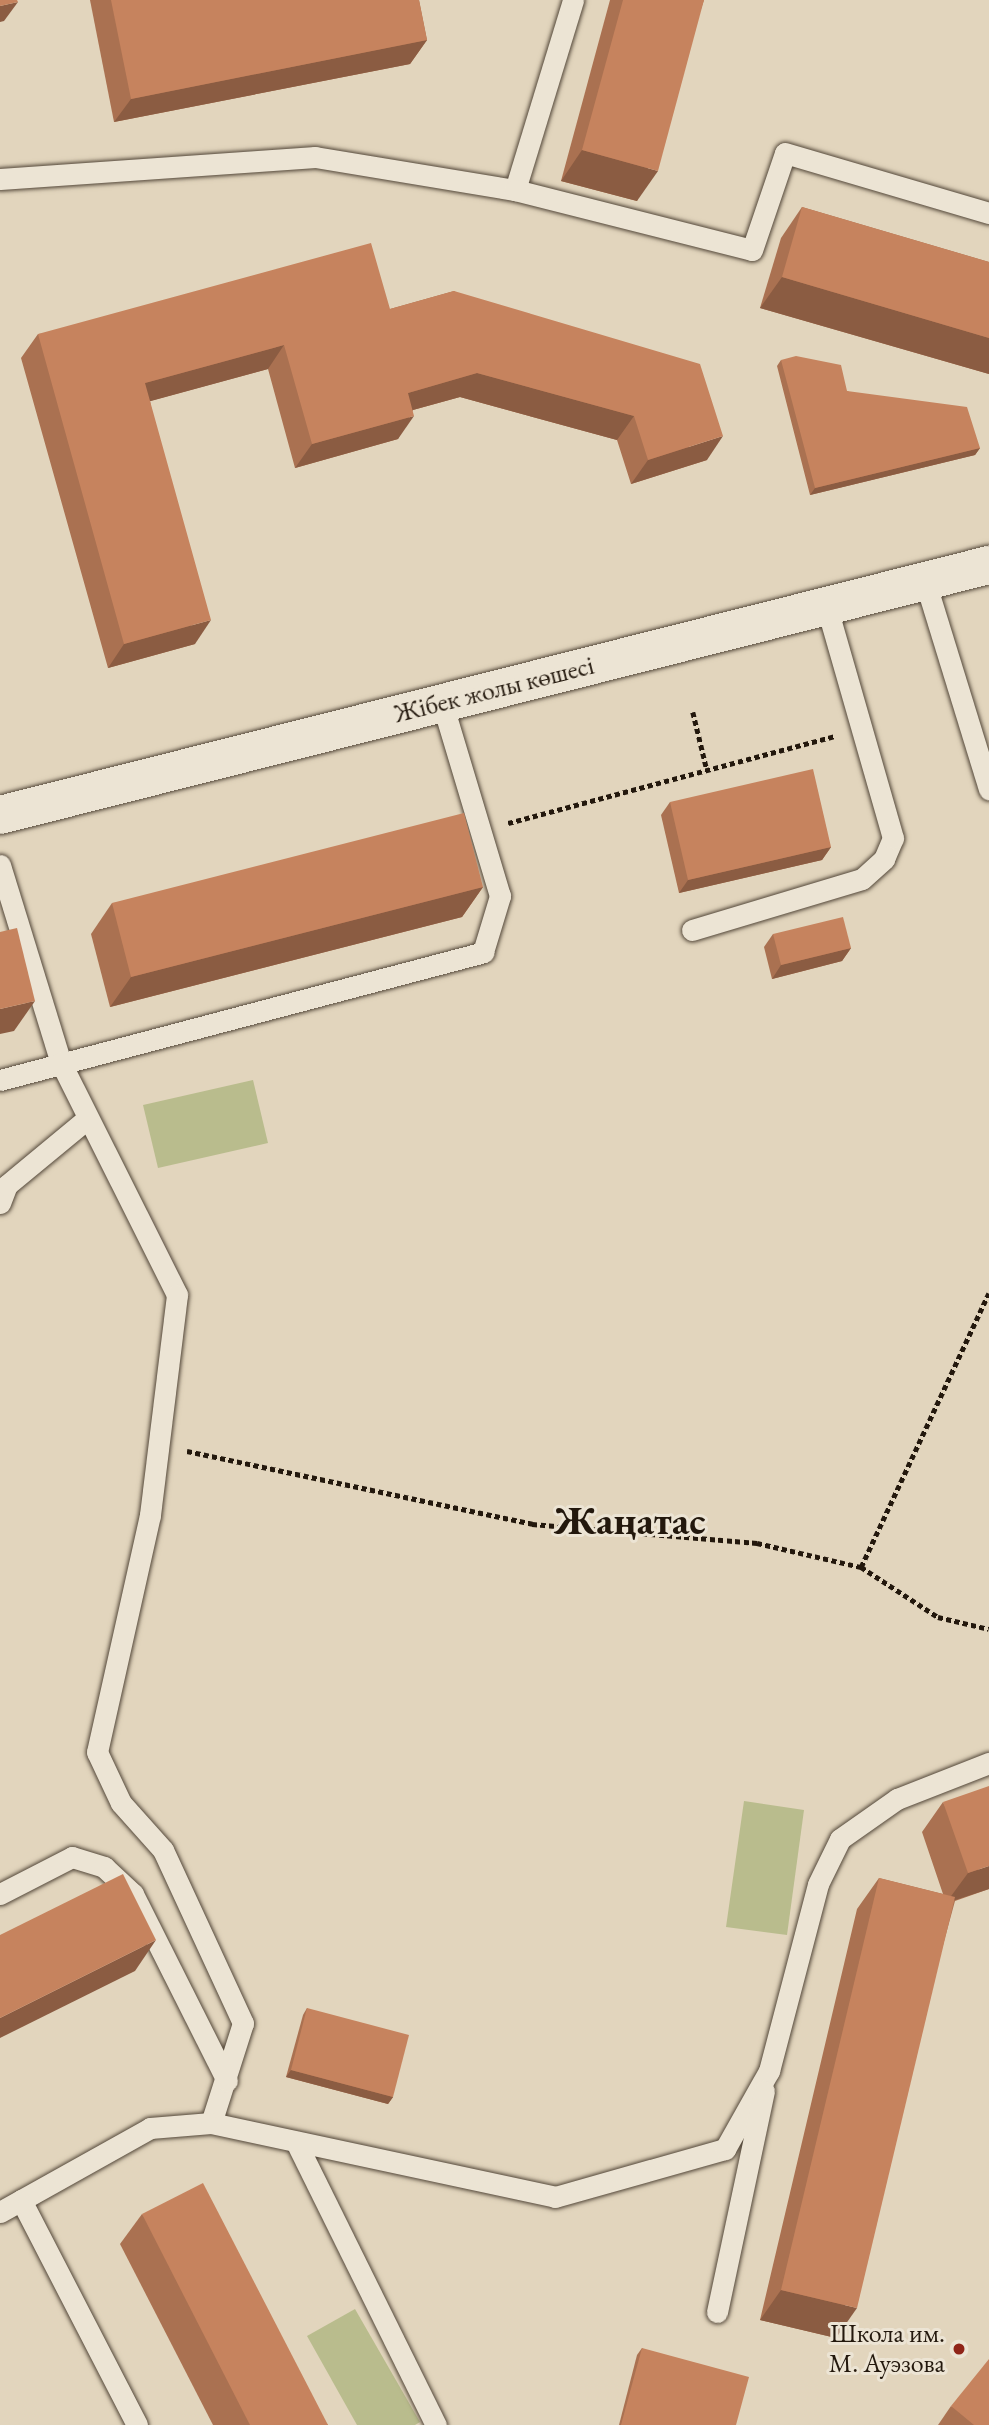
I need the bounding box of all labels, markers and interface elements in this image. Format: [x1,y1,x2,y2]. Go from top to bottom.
street label: Жібек жолы көшесі [391,650,597,730]
district label: Жаңатас [554,1496,706,1544]
place label: Школа им. М. Ауэзова [829,2318,945,2380]
marker: Школа им. М. Ауэзова [951,2341,967,2357]

